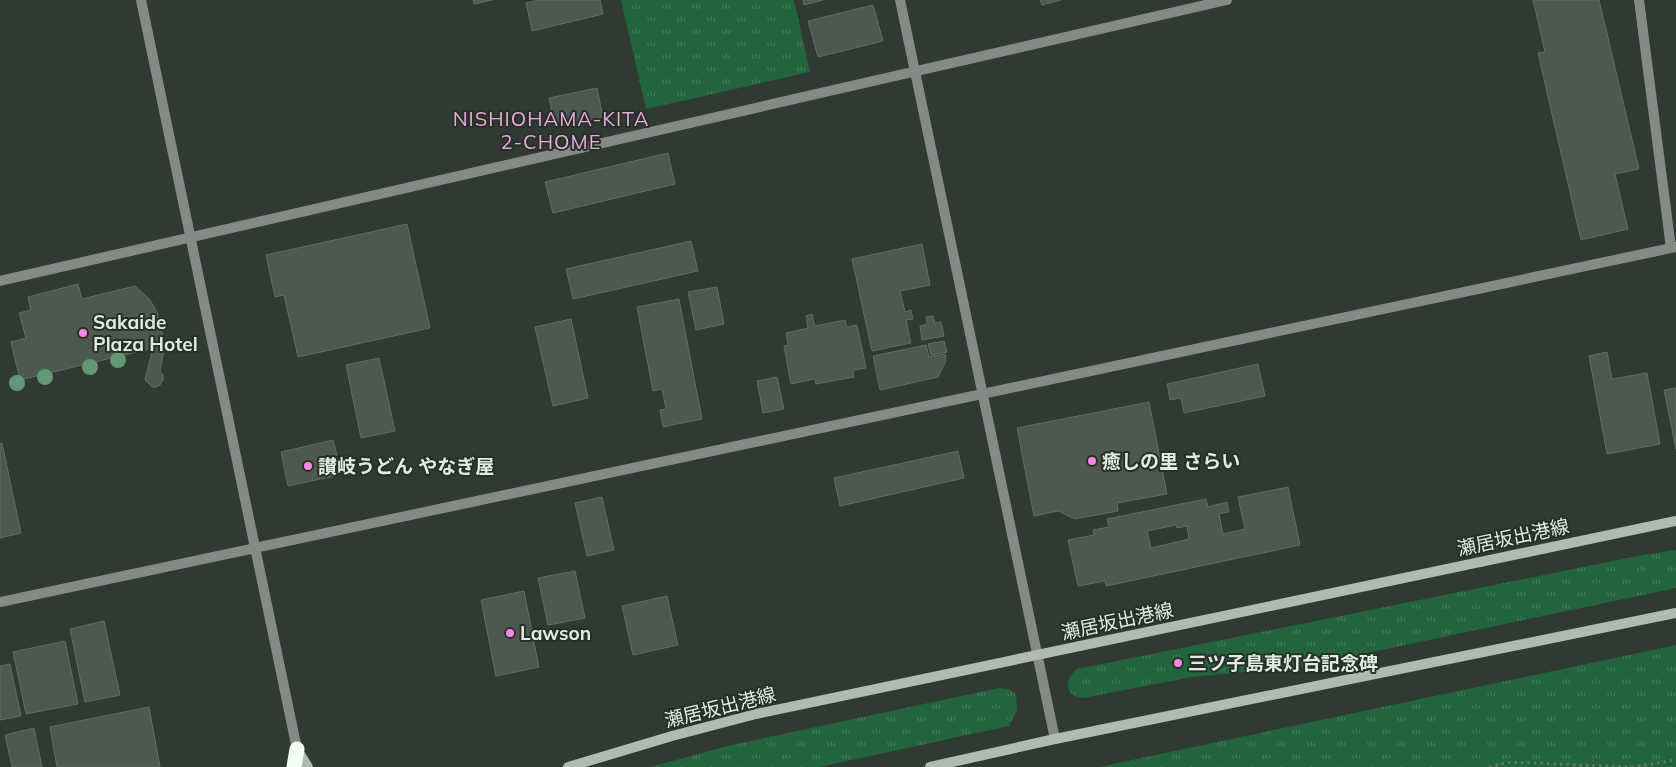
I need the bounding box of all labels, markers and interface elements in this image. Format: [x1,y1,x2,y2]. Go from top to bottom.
district label: NISHIOHAMA-KITA 2-CHOME [453,106,649,154]
place label: Sakaide Plaza Hotel [93,310,198,356]
marker: Sakaide Plaza Hotel [77,327,89,339]
place label: 癒しの里 さらい [1102,449,1240,473]
place label: 讃岐うどん やなぎ屋 [318,454,494,478]
marker: 癒しの里 さらい [1086,455,1098,467]
marker: 讃岐うどん やなぎ屋 [302,460,314,472]
street label: 瀬居坂出港線 [1455,513,1571,561]
street label: 瀬居坂出港線 [1059,597,1175,645]
place label: Lawson [520,621,591,645]
marker: Lawson [504,627,516,639]
place label: 三ツ子島東灯台記念碑 [1188,651,1378,675]
marker: 三ツ子島東灯台記念碑 [1172,657,1184,669]
street label: 瀬居坂出港線 [662,682,778,732]

